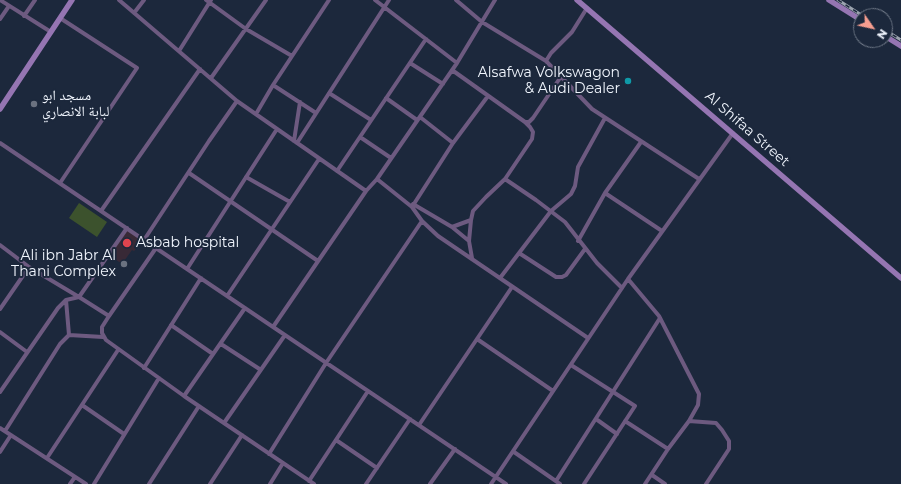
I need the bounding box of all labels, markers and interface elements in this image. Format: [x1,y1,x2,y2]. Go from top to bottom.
north arrow [853,8,893,48]
text: N [874,27,890,42]
place label: Alsafwa Volkswagon & Audi Dealer [478,65,620,98]
marker: Alsafwa Volkswagon & Audi Dealer [623,76,633,86]
place label: مسجد ابو لبابة الانصاري [42,88,109,120]
street label: Al Shifaa Street [701,88,793,170]
marker: مسجد ابو لبابة الانصاري [29,99,39,109]
place label: Asbab hospital [136,235,239,251]
marker: Asbab hospital [121,237,133,249]
place label: Ali ibn Jabr Al Thani Complex [11,248,116,280]
marker: Ali ibn Jabr Al Thani Complex [119,259,129,269]

